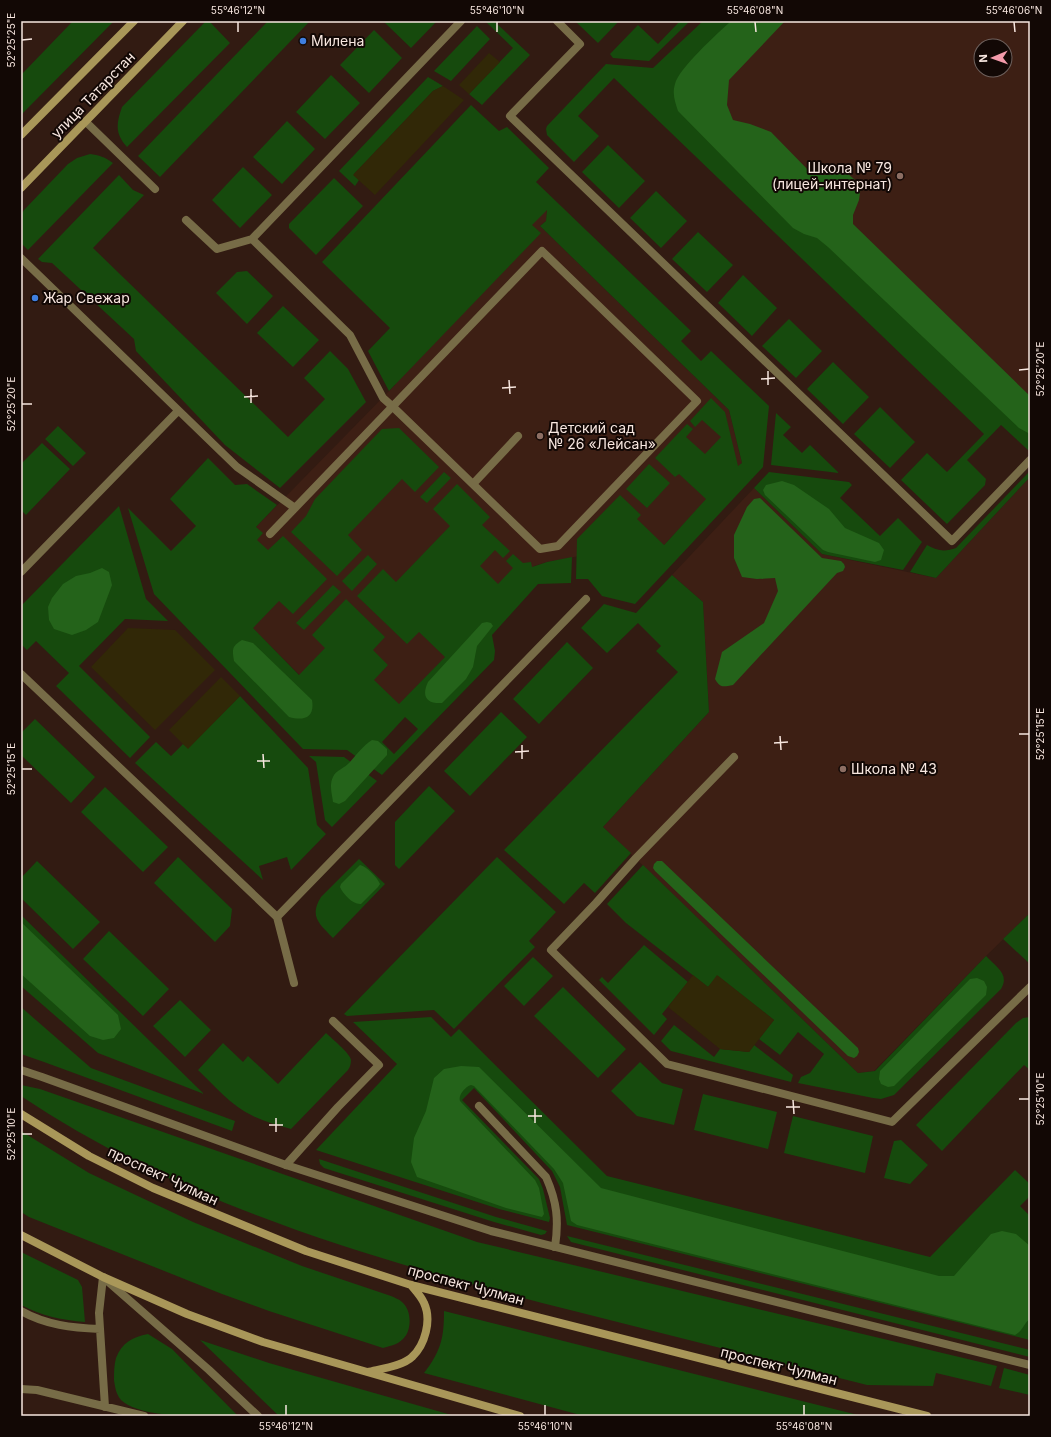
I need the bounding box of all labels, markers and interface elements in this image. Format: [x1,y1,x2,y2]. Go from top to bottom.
text: 55°46'12"N [211,4,265,16]
text: 55°46'10"N [470,4,524,16]
text: 55°46'08"N [727,4,783,16]
text: 55°46'06"N [986,4,1042,16]
text: 52°25'25"E [5,13,17,67]
place label: Милена [311,32,364,49]
marker: Милена [298,36,308,46]
north arrow [973,38,1013,78]
street label: улица Татарстан [47,48,138,141]
text: N [976,54,990,63]
place label: Школа № 79 (лицей-интернат) [772,159,892,192]
marker: Школа № 79 (лицей-интернат) [895,171,905,181]
place label: Жар Свежар [43,289,130,306]
marker: Жар Свежар [30,293,40,303]
text: 52°25'20"E [1034,342,1046,397]
text: 52°25'20"E [5,377,17,432]
place label: Детский сад № 26 «Лейсан» [548,419,656,452]
marker: Детский сад № 26 «Лейсан» [535,431,545,441]
text: 52°25'15"E [1034,708,1046,760]
text: 52°25'15"E [5,743,17,795]
place label: Школа № 43 [851,760,937,777]
marker: Школа № 43 [838,764,848,774]
text: 52°25'10"E [1034,1073,1046,1125]
text: 52°25'10"E [5,1108,17,1160]
street label: проспект Чулман [105,1143,221,1209]
street label: проспект Чулман [406,1261,526,1308]
street label: проспект Чулман [719,1343,839,1388]
text: 55°46'12"N [259,1420,313,1432]
text: 55°46'10"N [518,1420,572,1432]
text: 55°46'08"N [776,1420,832,1432]

